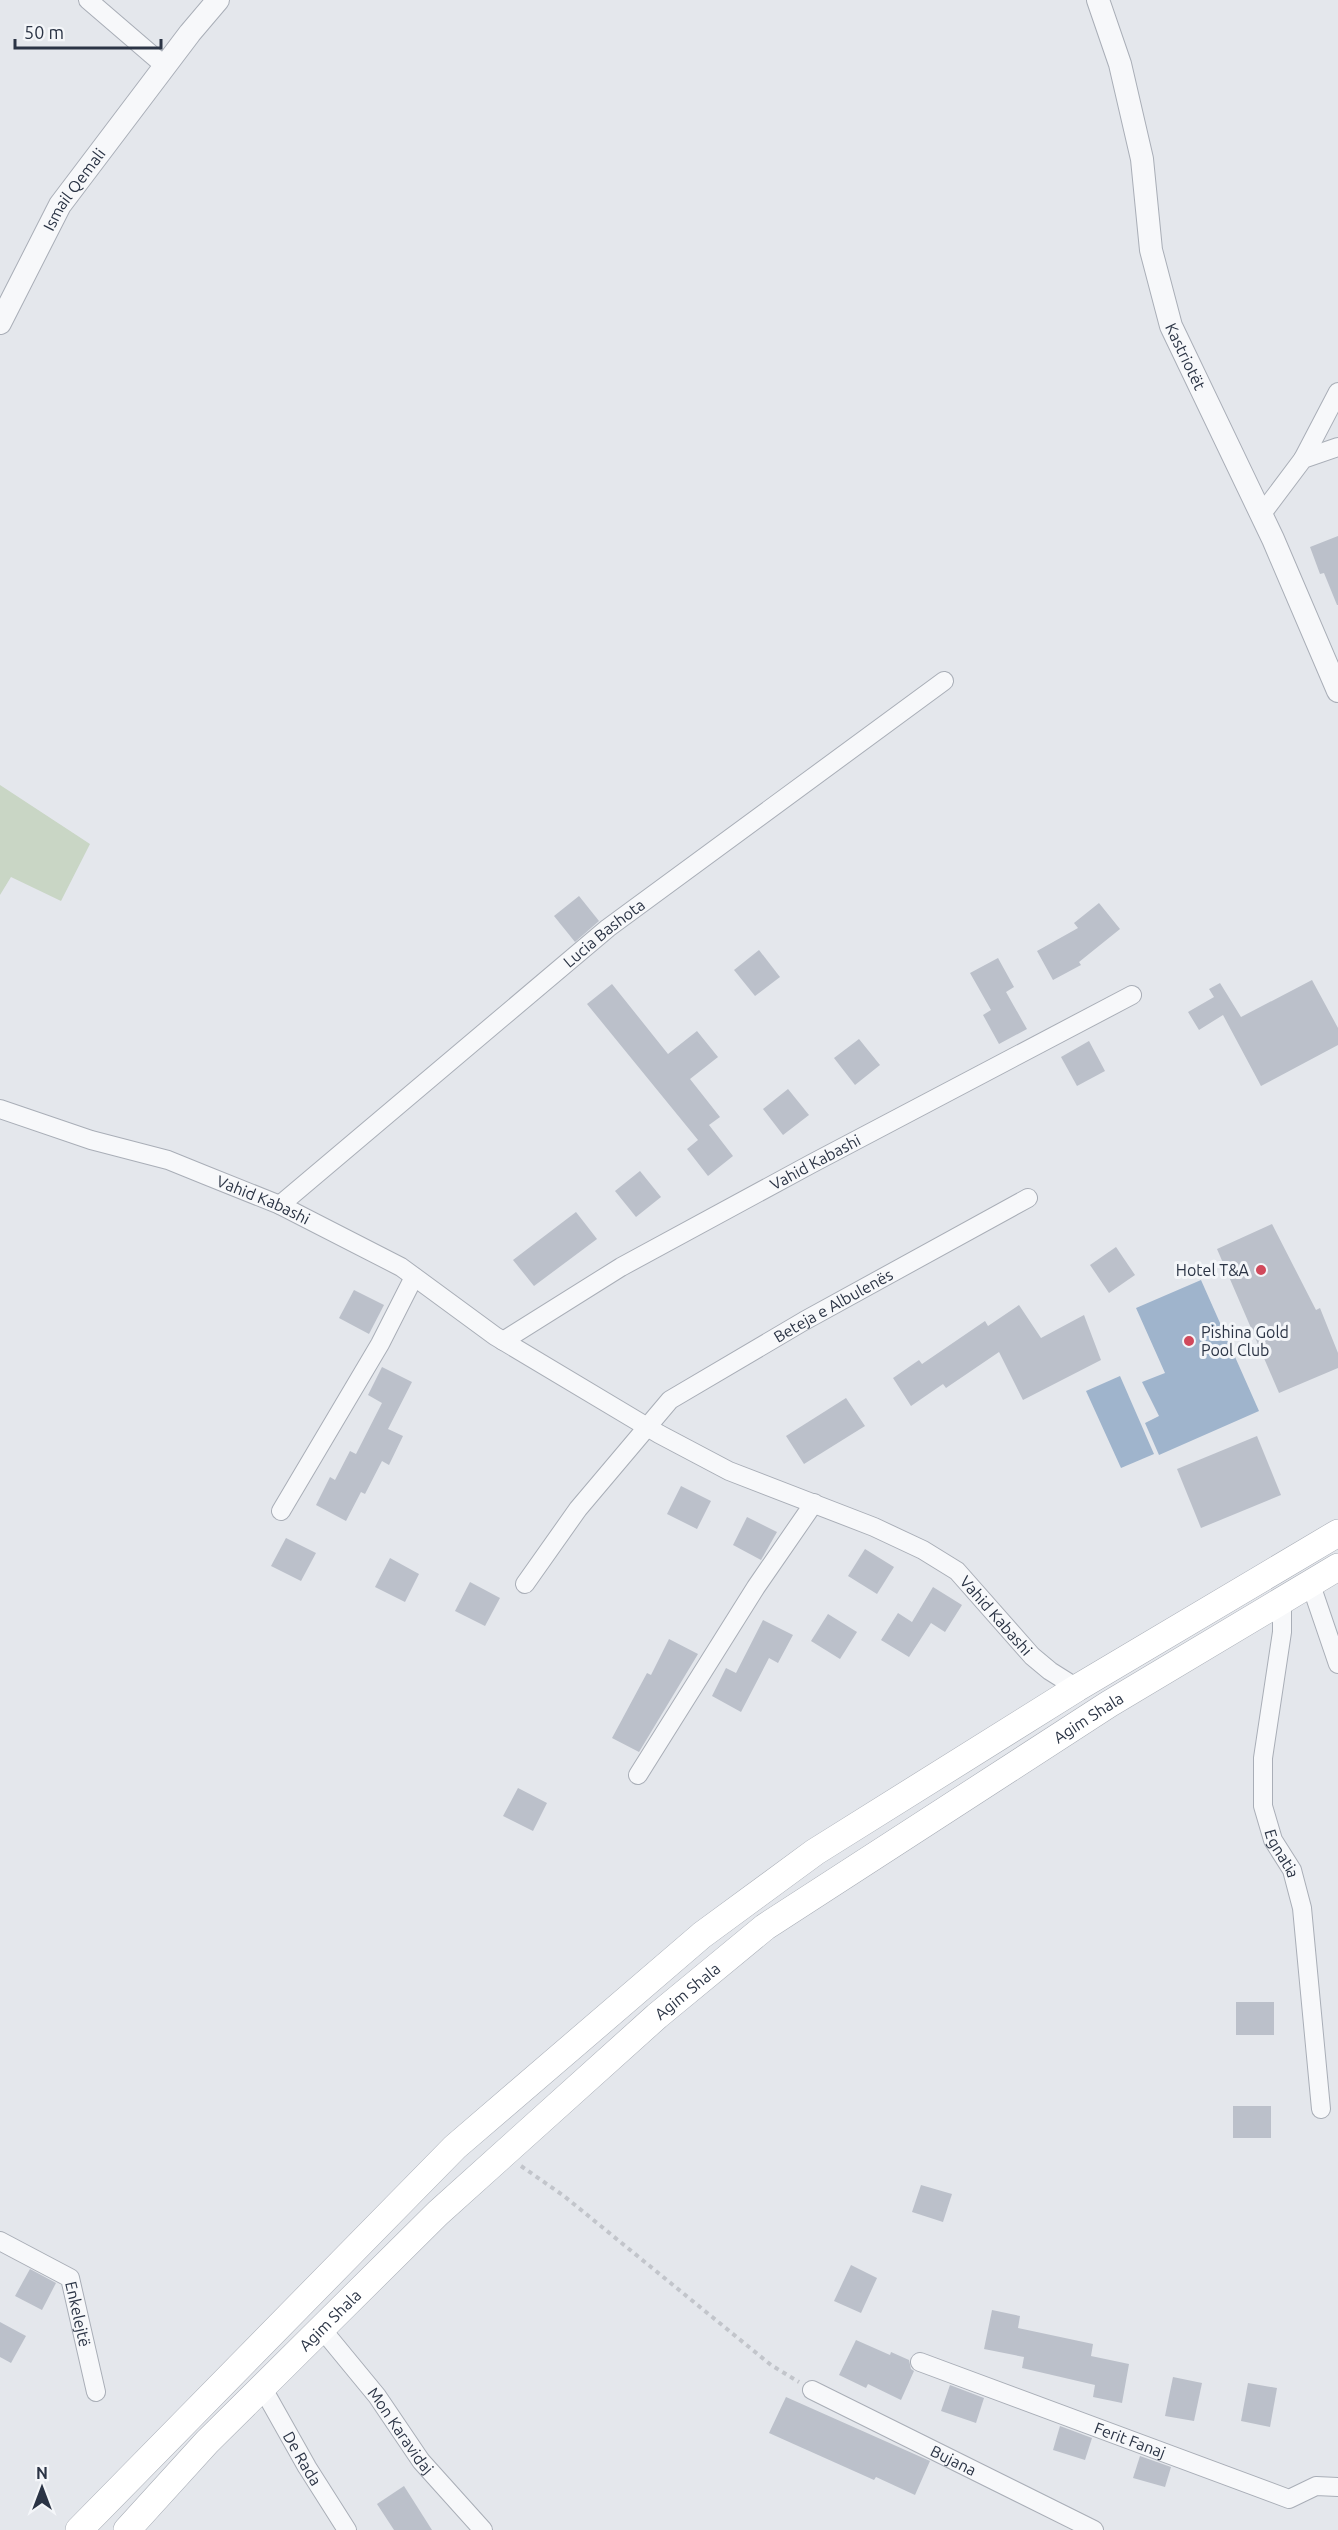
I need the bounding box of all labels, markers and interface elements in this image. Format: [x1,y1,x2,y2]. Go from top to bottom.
scale bar [15,12,160,50]
text: 50 m [24,22,64,42]
street label: Ismail Qemali [40,145,109,234]
street label: Kastriotët [1162,320,1210,393]
street label: Lucia Bashota [560,895,648,971]
street label: Vahid Kabashi [767,1131,863,1193]
street label: Vahid Kabashi [214,1172,313,1228]
place label: Hotel T&A [1176,1261,1250,1279]
marker: Hotel T&A [1254,1263,1268,1277]
street label: Beteja e Albulenës [770,1265,896,1346]
place label: Pishina Gold Pool Club [1201,1323,1289,1359]
marker: Pishina Gold Pool Club [1182,1334,1196,1348]
street label: Vahid Kabashi [956,1572,1036,1659]
street label: Agim Shala [1050,1689,1126,1747]
street label: Egnatia [1261,1827,1303,1880]
street label: Agim Shala [651,1959,724,2023]
street label: Enkelejtë [62,2279,94,2348]
street label: Agim Shala [295,2286,364,2354]
street label: Mon Karavidaj [364,2383,437,2478]
street label: Ferit Fanaj [1092,2419,1168,2461]
street label: De Rada [280,2428,325,2489]
street label: Bujana [928,2441,979,2479]
north arrow [12,2458,72,2518]
text: N [36,2464,48,2482]

